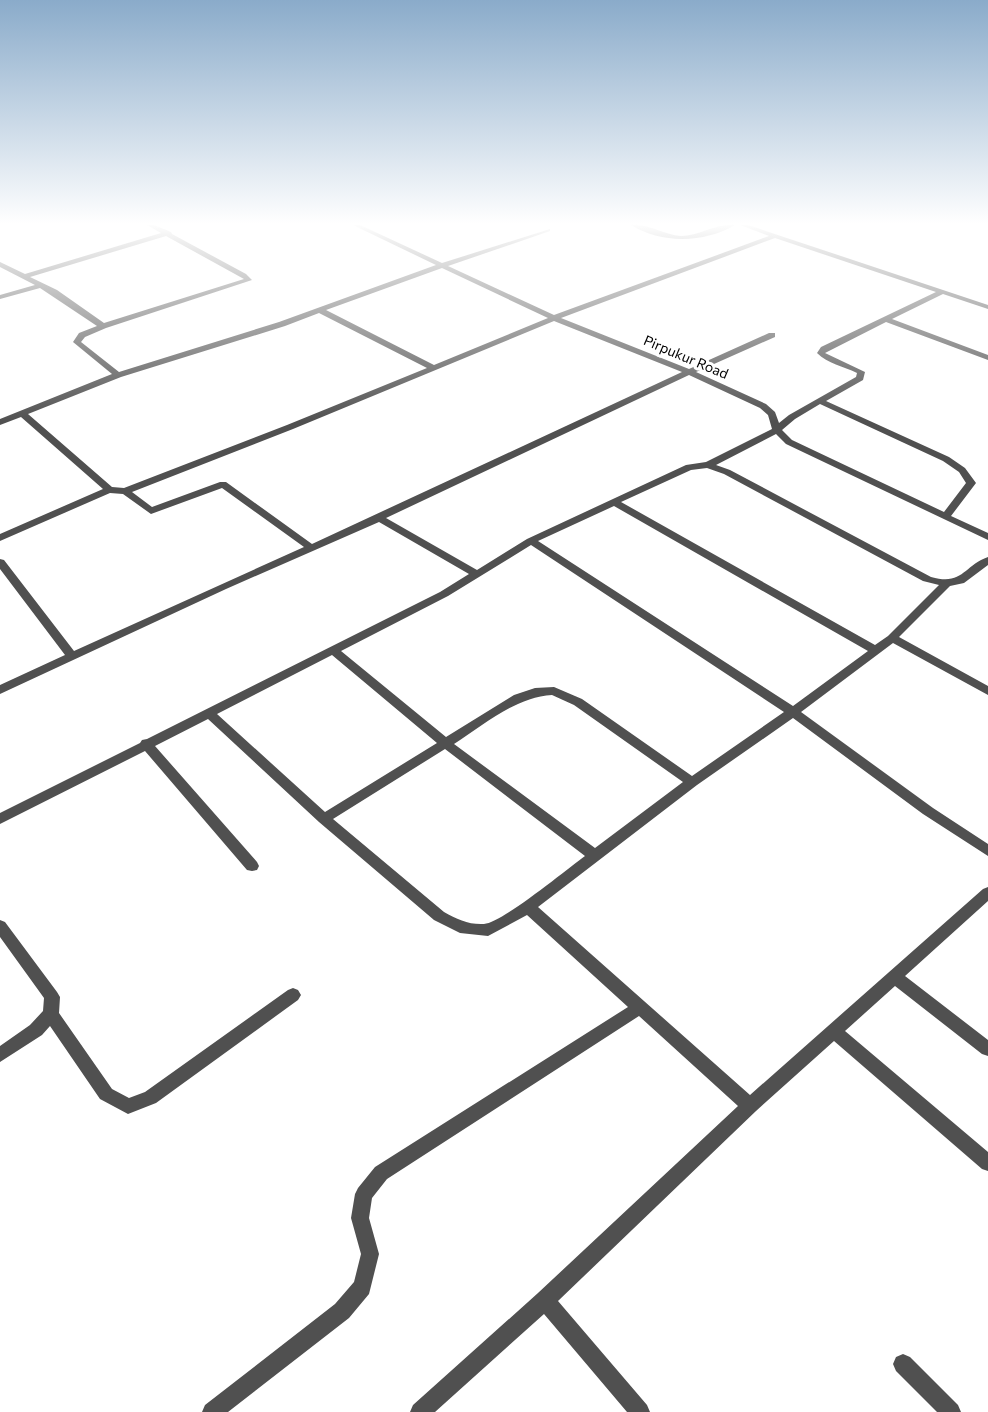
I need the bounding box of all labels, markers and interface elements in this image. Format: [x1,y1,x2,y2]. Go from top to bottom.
street label: Pirpukur Road [641,331,731,382]

